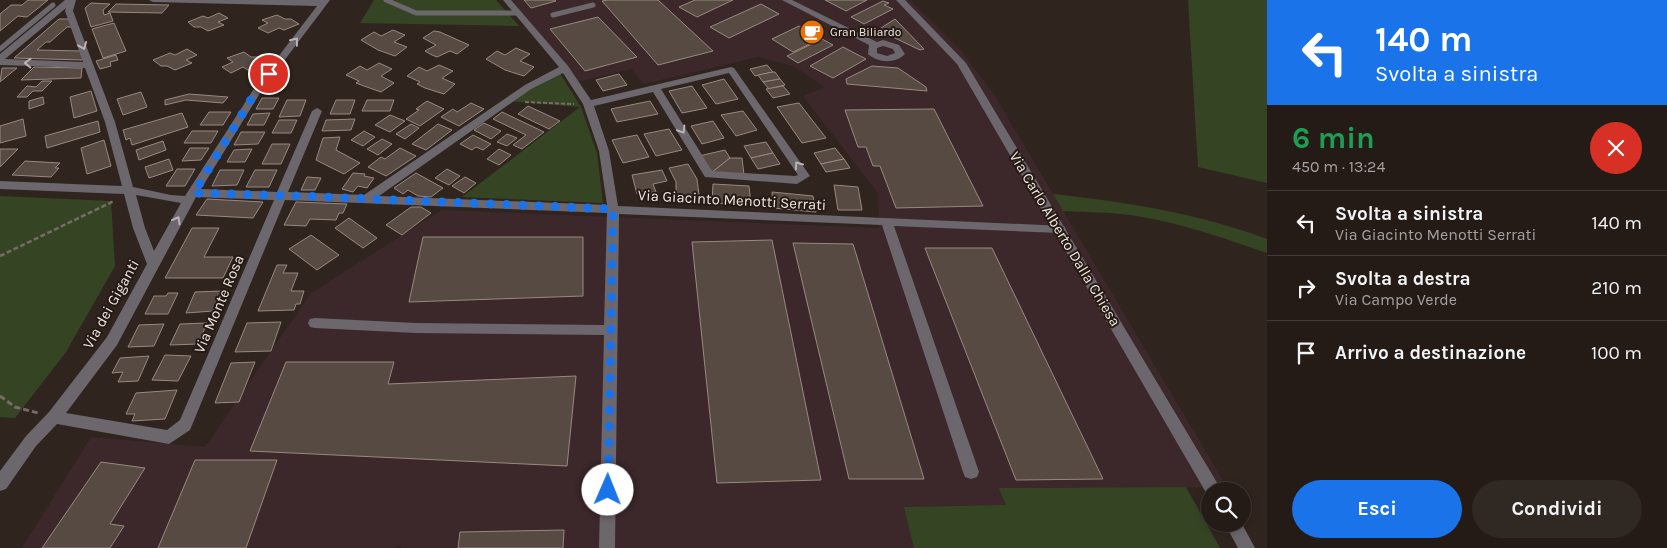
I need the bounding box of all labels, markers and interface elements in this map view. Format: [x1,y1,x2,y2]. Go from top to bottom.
cafe icon: Gran Biliardo [799,19,825,45]
text: 140 m [1375,19,1473,60]
icon: left [1292,20,1357,85]
place label: Gran Biliardo [830,25,901,39]
one-way arrow [290,38,298,47]
one-way arrow [76,41,87,50]
pin [248,53,290,95]
one-way arrow [23,57,31,68]
icon: arrive [255,60,283,88]
text: Svolta a sinistra [1375,61,1538,87]
text: 6 min [1292,120,1375,156]
button: close [1590,122,1642,174]
one-way arrow [675,125,685,134]
street label: Via Carlo Alberto Dalla Chiesa [1006,148,1124,330]
text: 450 m · 13:24 [1292,157,1385,176]
one-way arrow [795,161,804,171]
street label: Via Giacinto Menotti Serrati [637,186,827,214]
text: Svolta a sinistra [1335,203,1483,225]
icon: left [1292,209,1320,237]
text: 140 m [1592,212,1642,234]
one-way arrow [171,216,181,225]
text: Via Giacinto Menotti Serrati [1335,225,1536,244]
street label: Via Monte Rosa [190,252,248,356]
street label: Via dei Giganti [79,256,143,352]
text: Svolta a destra [1335,268,1471,290]
icon: right [1292,274,1320,302]
text: 210 m [1591,277,1642,299]
text: Via Campo Verde [1335,290,1457,309]
icon: arrive [1292,339,1320,367]
text: Arrivo a destinazione [1335,342,1526,364]
text: 100 m [1591,342,1642,364]
position arrow [581,463,633,515]
button: Esci [1292,480,1462,538]
button: Condividi [1472,480,1642,538]
map controls [1201,482,1251,532]
button: search [1201,482,1251,532]

